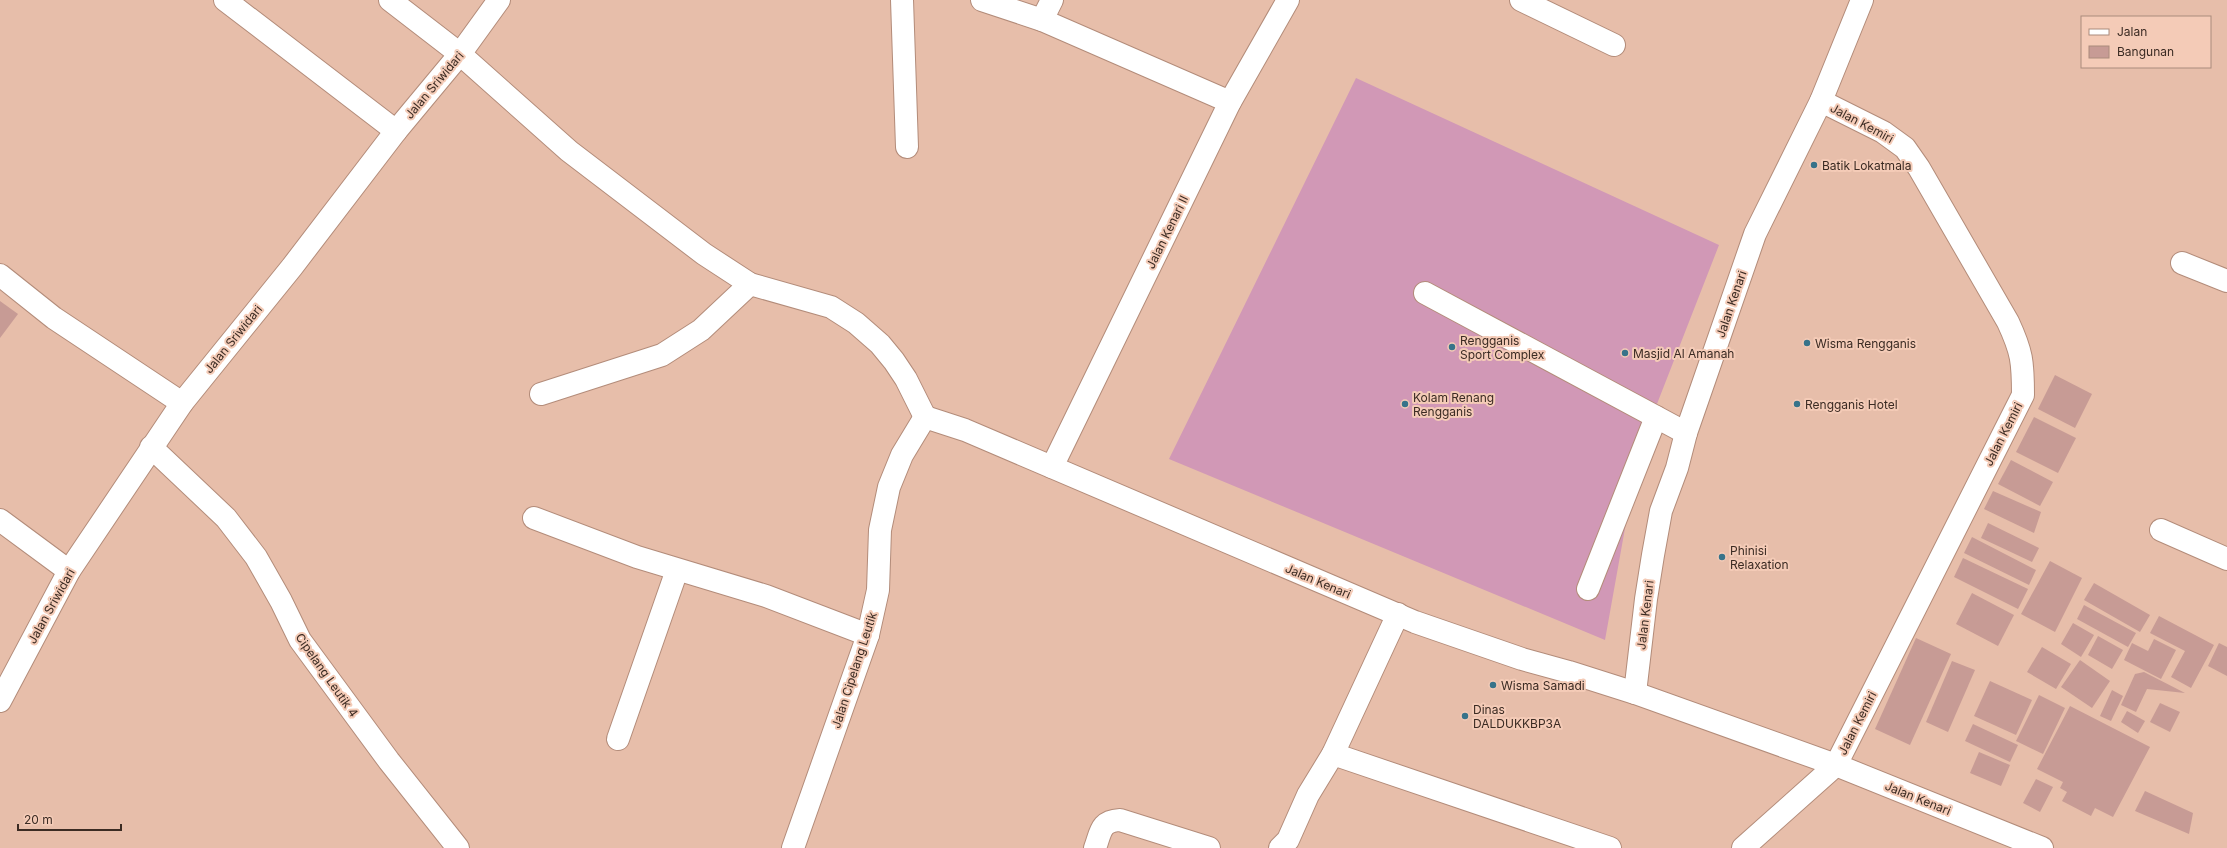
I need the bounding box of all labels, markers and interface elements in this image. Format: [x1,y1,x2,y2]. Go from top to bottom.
legend [2081,16,2211,68]
text: Jalan [2117,24,2147,39]
text: Bangunan [2117,44,2174,59]
street label: Jalan Sriwidari [401,48,467,122]
street label: Jalan Kemiri [1828,100,1896,146]
place label: Batik Lokatmala [1822,158,1912,173]
marker: Batik Lokatmala [1809,160,1819,170]
street label: Jalan Kenari II [1143,193,1191,271]
street label: Jalan Kenari [1713,269,1749,339]
street label: Jalan Sriwidari [201,302,265,376]
place label: Rengganis Sport Complex [1460,333,1545,362]
place label: Wisma Rengganis [1815,336,1916,351]
marker: Wisma Rengganis [1802,338,1812,348]
marker: Rengganis Sport Complex [1447,342,1457,352]
place label: Masjid Al Amanah [1633,346,1734,361]
marker: Masjid Al Amanah [1620,348,1630,358]
place label: Kolam Renang Rengganis [1413,390,1494,419]
place label: Rengganis Hotel [1805,397,1898,412]
marker: Kolam Renang Rengganis [1400,399,1410,409]
marker: Rengganis Hotel [1792,399,1802,409]
street label: Jalan Kemiri [1981,400,2025,468]
place label: Phinisi Relaxation [1730,543,1789,572]
marker: Phinisi Relaxation [1717,552,1727,562]
street label: Jalan Kenari [1283,560,1353,602]
street label: Jalan Sriwidari [24,566,78,646]
street label: Jalan Kenari [1633,579,1657,651]
street label: Jalan Cipelang Leutik [828,610,880,730]
street label: Cipelang Leutik 4 [292,630,362,720]
place label: Wisma Samadi [1501,678,1585,693]
marker: Wisma Samadi [1488,680,1498,690]
street label: Jalan Kemiri [1835,689,1879,757]
place label: Dinas DALDUKKBP3A [1473,702,1561,731]
marker: Dinas DALDUKKBP3A [1460,711,1470,721]
street label: Jalan Kenari [1883,778,1953,818]
scale bar [18,806,121,832]
text: 20 m [24,812,53,827]

